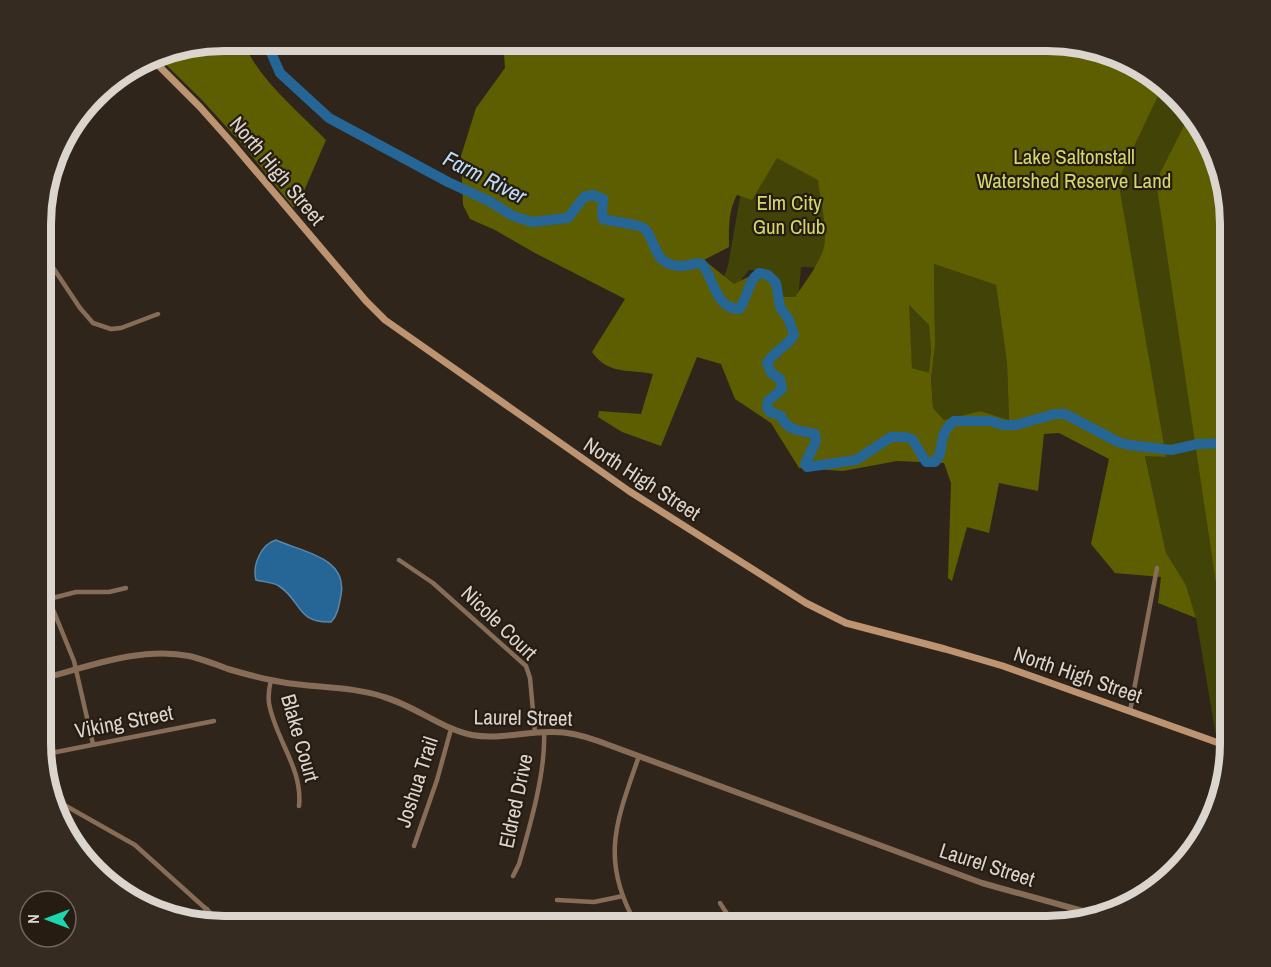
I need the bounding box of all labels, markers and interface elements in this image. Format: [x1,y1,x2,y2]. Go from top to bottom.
street label: North High Street [223,110,332,231]
park label: Lake Saltonstall Watershed Reserve Land [977,142,1171,195]
water label: Farm River [438,143,533,211]
park label: Elm City Gun Club [753,188,825,241]
street label: North High Street [578,430,707,527]
street label: Nicole Court [455,579,544,666]
street label: North High Street [1010,639,1146,710]
street label: Blake Court [274,691,327,785]
street label: Viking Street [72,698,176,745]
street label: Laurel Street [473,702,573,733]
street label: Joshua Trail [388,733,445,831]
street label: Eldred Drive [491,751,540,851]
street label: Laurel Street [936,835,1039,894]
north arrow [18,889,78,949]
text: N [22,914,44,924]

